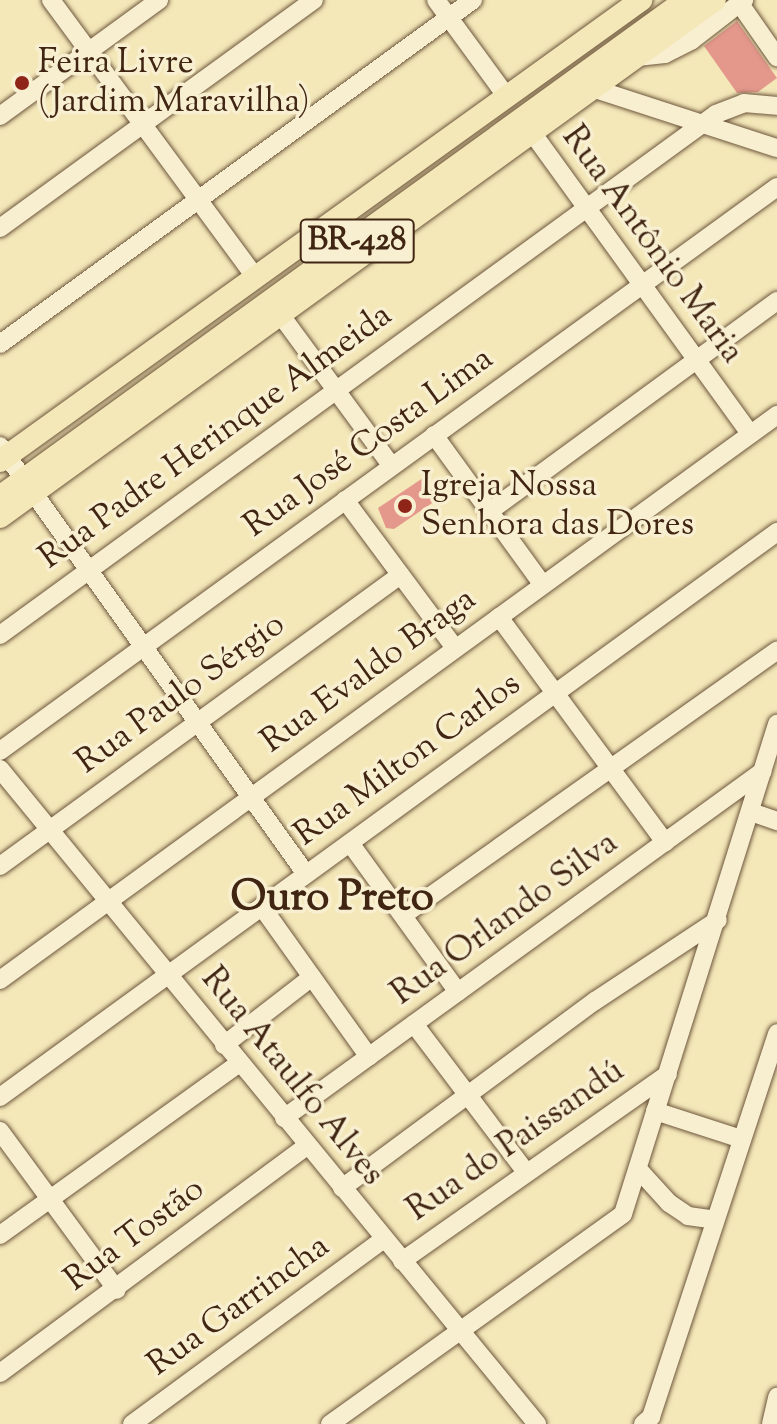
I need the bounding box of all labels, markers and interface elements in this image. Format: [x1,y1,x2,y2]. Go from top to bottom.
place label: Feira Livre (Jardim Maravilha) [38,43,310,122]
marker: Feira Livre (Jardim Maravilha) [13,74,31,92]
street label: Rua Antônio Maria [552,118,752,372]
road number: BR-428 [299,213,415,269]
street label: Rua Padre Herinque Almeida [32,295,400,579]
street label: Rua José Costa Lima [237,339,501,547]
place label: Igreja Nossa Senhora das Dores [421,466,694,546]
marker: Igreja Nossa Senhora das Dores [396,497,414,515]
street label: Rua Evaldo Braga [254,579,484,763]
street label: Rua Paulo Sérgio [69,605,293,783]
street label: Rua Milton Carlos [287,664,529,856]
street label: Rua Orlando Silva [384,823,626,1015]
district label: Ouro Preto [230,874,434,924]
street label: Rua Ataulfo Alves [192,960,392,1194]
street label: Rua do Paissandú [400,1051,632,1231]
street label: Rua Tostão [57,1169,213,1301]
street label: Rua Garrincha [140,1226,338,1386]

